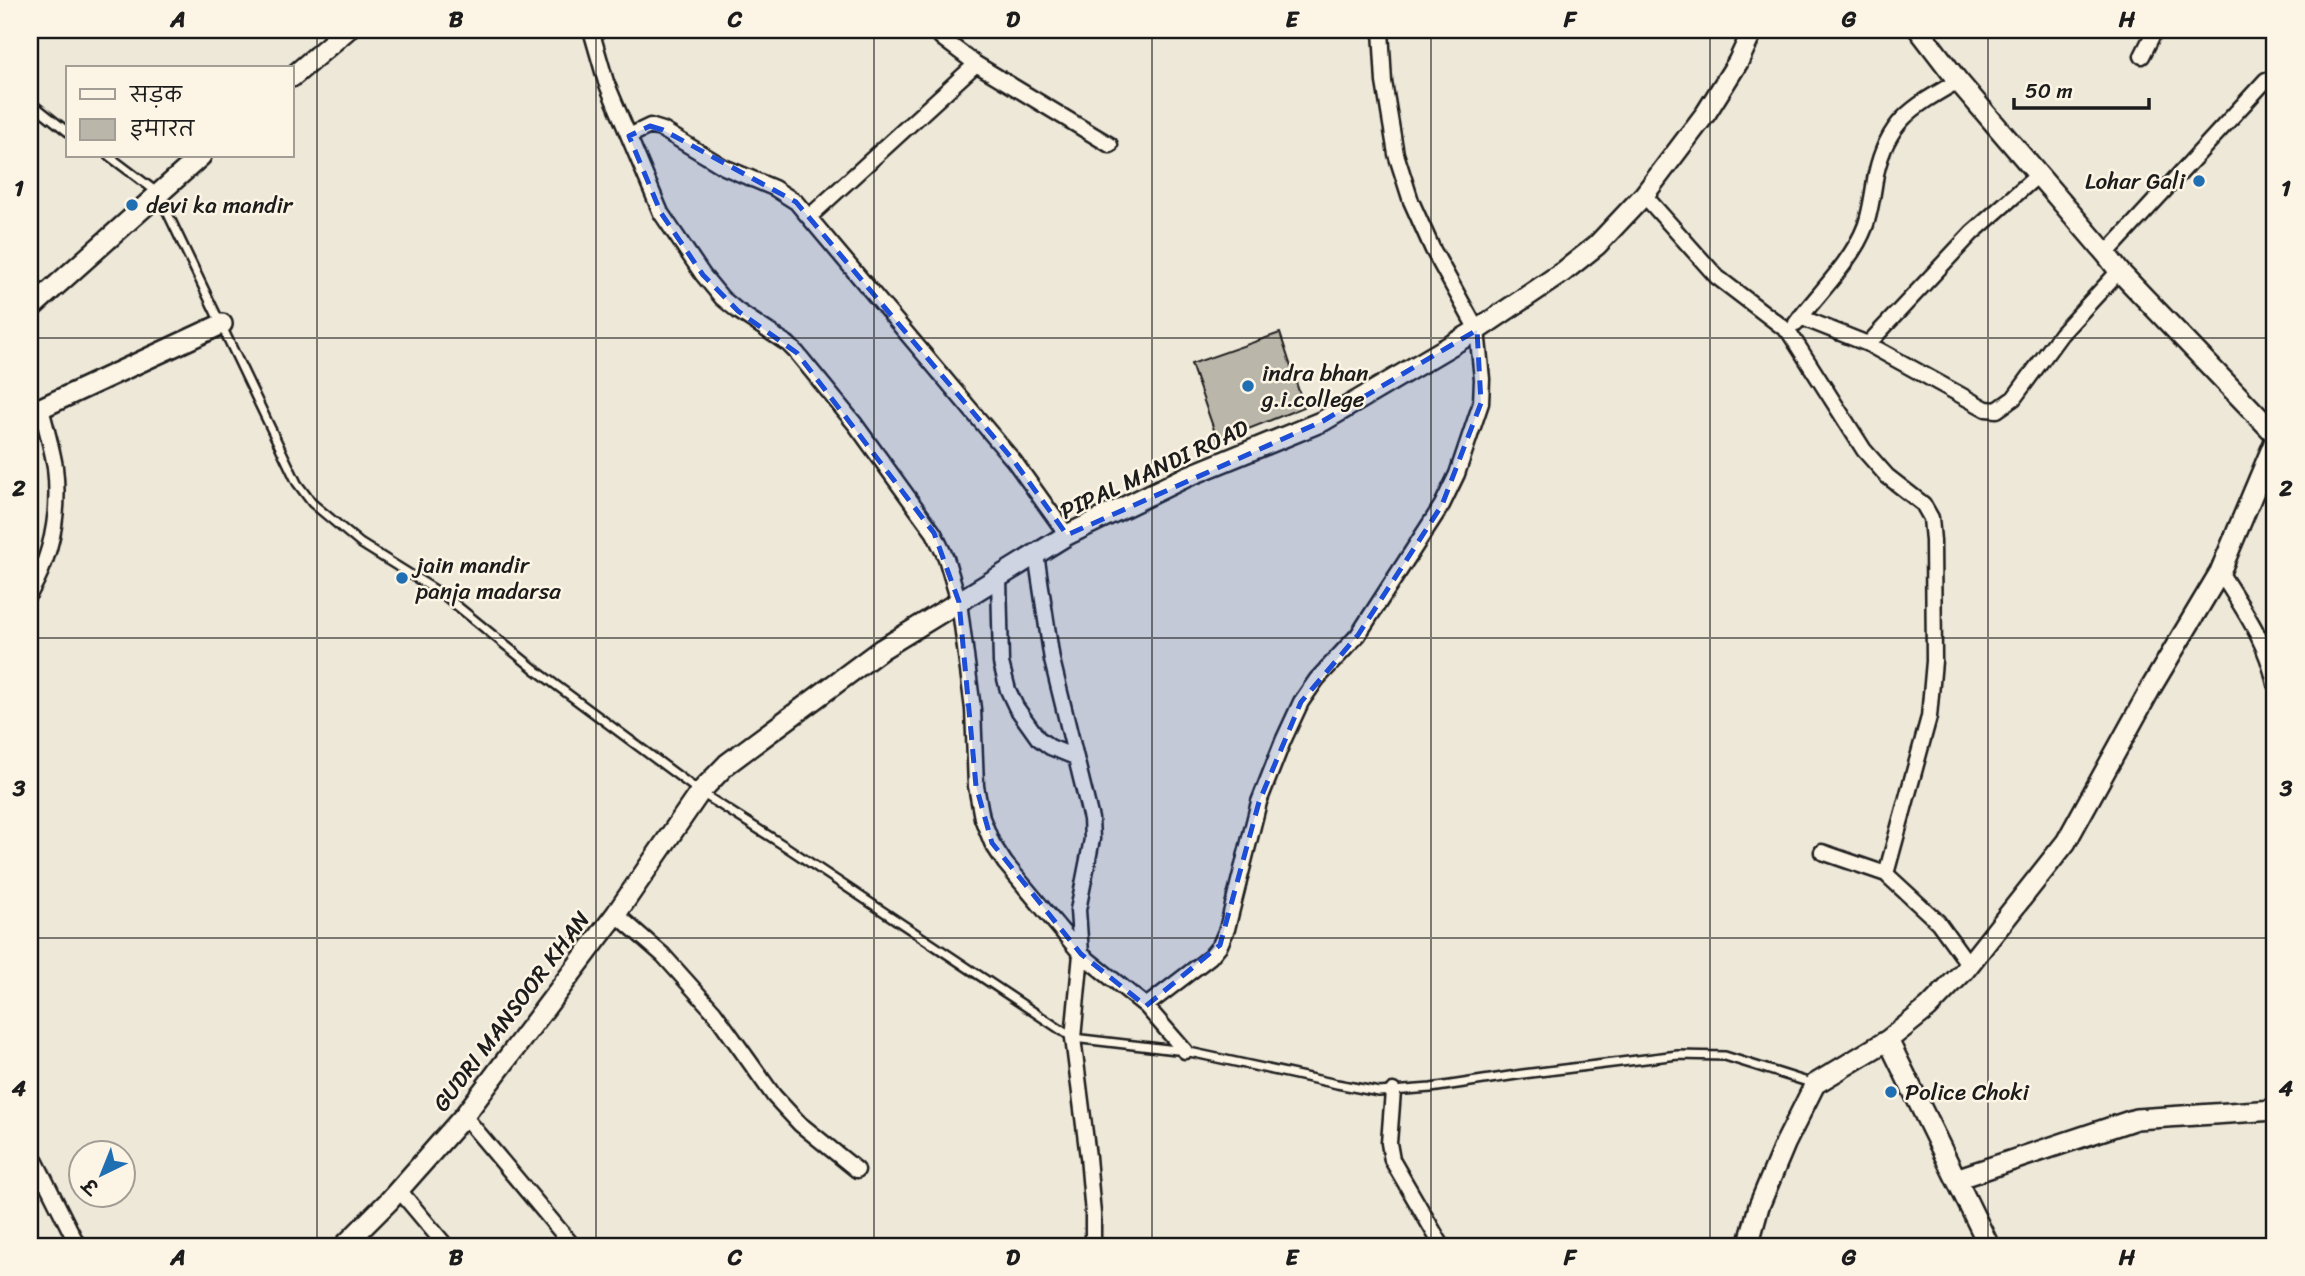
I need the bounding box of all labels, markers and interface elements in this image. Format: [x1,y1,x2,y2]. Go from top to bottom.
text: A [169,0,186,40]
text: B [449,0,464,40]
text: C [727,0,743,40]
text: D [1006,0,1021,40]
text: E [1286,0,1301,40]
text: F [1563,0,1578,40]
text: G [1841,0,1857,40]
text: H [2118,0,2136,40]
legend [66,66,294,158]
scale bar [2014,66,2149,110]
text: 50 m [2025,72,2073,110]
text: सड़क [129,76,183,114]
text: इमारत [130,110,196,148]
place label: Lohar Gali [2085,161,2186,202]
text: 1 [14,168,24,209]
text: 1 [2281,168,2291,209]
marker: Lohar Gali [2191,173,2207,189]
place label: devi ka mandir [146,185,294,226]
marker: devi ka mandir [124,197,140,213]
place label: indra bhan g.i.college [1260,353,1369,420]
marker: indra bhan g.i.college [1240,378,1256,394]
street label: PIPAL MANDI ROAD [1053,408,1256,531]
text: 2 [11,468,26,509]
text: 2 [2278,468,2293,509]
place label: jain mandir panja madarsa [411,545,561,612]
marker: jain mandir panja madarsa [394,570,410,586]
text: 3 [12,768,26,809]
text: 3 [2279,768,2293,809]
street label: GUDRI MANSOOR KHAN [422,902,601,1121]
text: 4 [11,1068,27,1109]
text: 4 [2278,1068,2294,1109]
place label: Police Choki [1905,1072,2029,1113]
marker: Police Choki [1883,1084,1899,1100]
north arrow [66,1140,136,1210]
text: उ [73,1168,108,1204]
text: A [169,1237,186,1276]
text: B [449,1237,464,1276]
text: C [727,1237,743,1276]
text: D [1006,1237,1021,1276]
text: E [1286,1237,1301,1276]
text: F [1563,1237,1578,1276]
text: G [1841,1237,1857,1276]
text: H [2118,1237,2136,1276]

